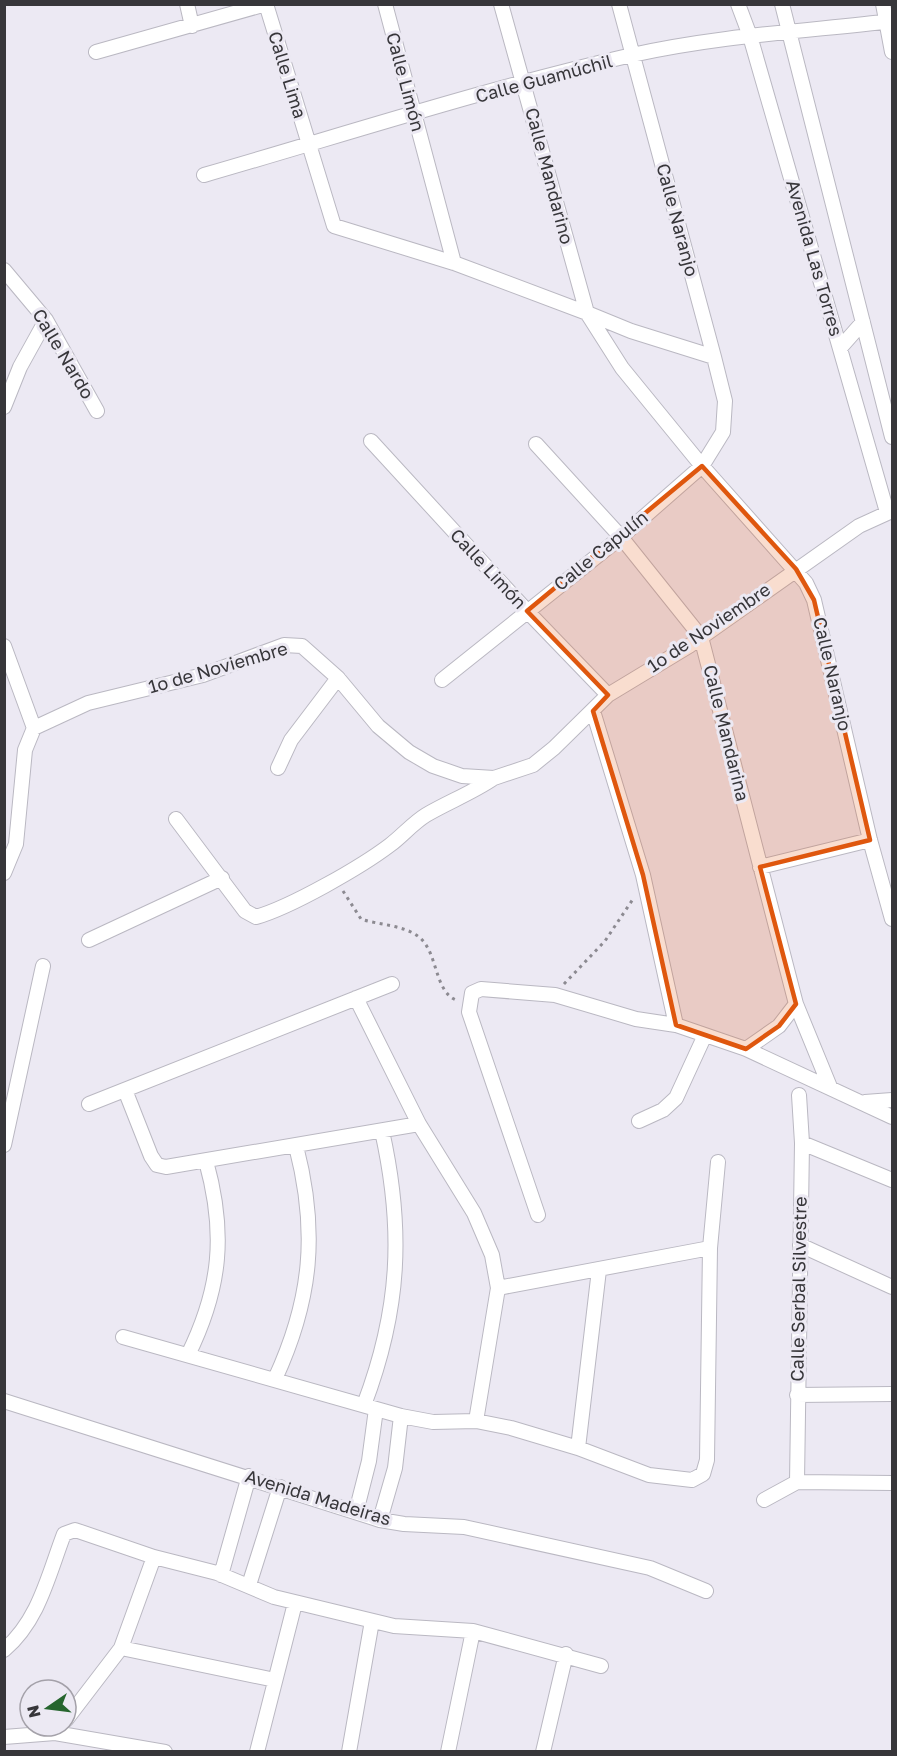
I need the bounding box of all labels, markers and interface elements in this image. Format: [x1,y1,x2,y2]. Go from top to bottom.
street label: Calle Lima [264,29,312,121]
street label: Calle Limón [382,30,430,134]
street label: Calle Guamúchil [473,49,615,107]
street label: Calle Mandarino [521,105,579,246]
street label: Calle Naranjo [652,161,704,279]
street label: Avenida Las Torres [782,177,848,338]
street label: Calle Nardo [28,304,99,403]
street label: Calle Capulín [549,506,652,595]
street label: Calle Limón [446,524,531,613]
street label: 1o de Noviembre [643,578,774,676]
street label: Calle Naranjo [809,615,857,733]
street label: 1o de Noviembre [146,637,290,697]
street label: Calle Mandarina [699,662,755,803]
street label: Calle Serbal Silvestre [785,1196,811,1382]
street label: Avenida Madeiras [243,1464,394,1530]
north arrow [18,1678,78,1738]
text: N [22,1703,45,1720]

